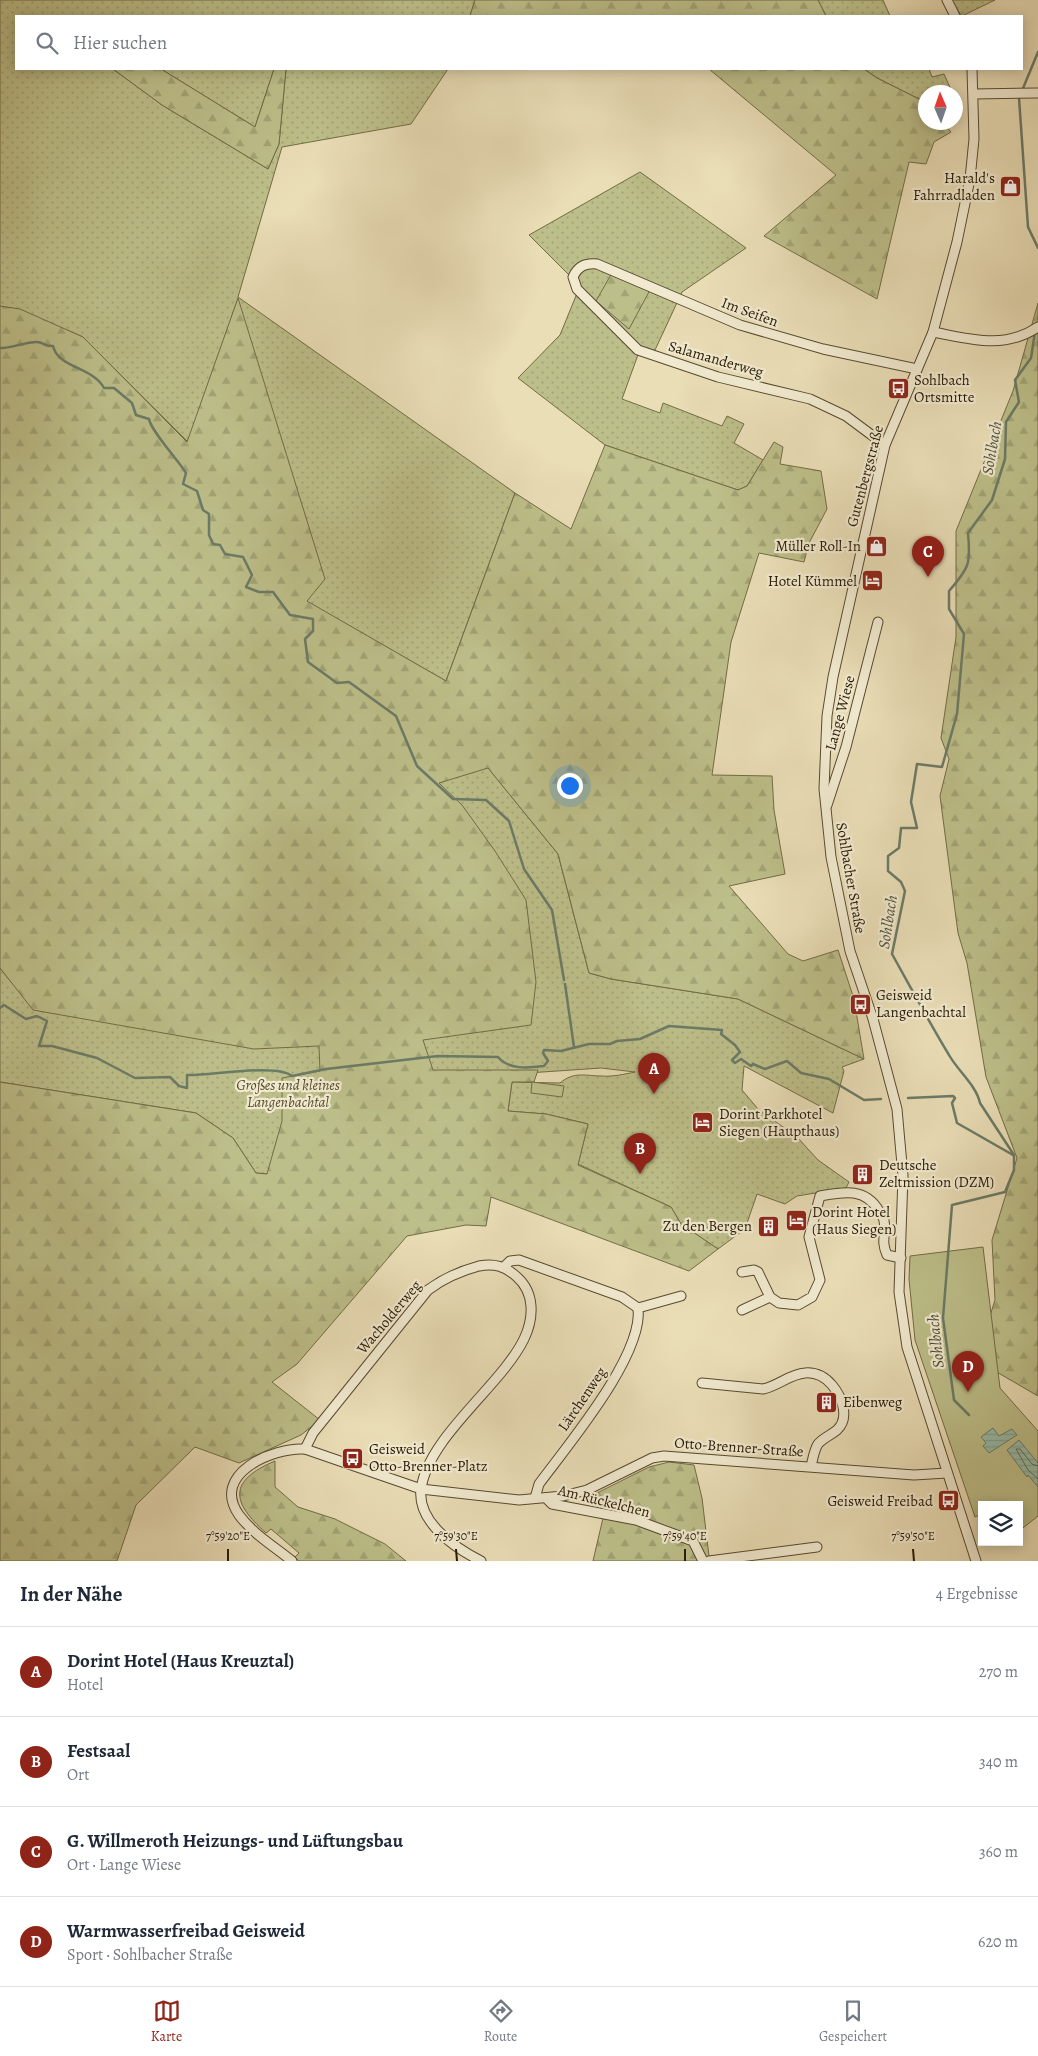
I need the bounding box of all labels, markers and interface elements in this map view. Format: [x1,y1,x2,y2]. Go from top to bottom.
search box [15,15,1023,70]
icon: search [33,29,61,57]
text: Hier suchen [73,30,167,56]
north arrow [918,85,963,130]
place label: Harald's Fahrradladen [913,168,995,205]
shop icon: Harald's Fahrradladen [999,175,1023,199]
street label: Im Seifen [719,293,781,331]
street label: Salamanderweg [666,336,766,382]
place label: Sohlbach Ortsmitte [914,370,975,407]
bus stop icon: Sohlbach Ortsmitte [886,377,910,401]
water label: Sohlbach [976,419,1008,477]
street label: Gutenbergstraße [842,423,888,529]
shop icon: Müller Roll-In [865,534,889,558]
place label: Müller Roll-In [775,536,861,556]
pin: C [912,536,944,577]
hotel icon: Hotel Kümmel [861,569,885,593]
place label: Hotel Kümmel [768,571,857,591]
street label: Lange Wiese [820,673,860,753]
your location [557,773,583,799]
street label: Sohlbacher Straße [831,821,871,935]
water label: Sohlbach [873,893,903,950]
place label: Geisweid Langenbachtal [876,985,966,1022]
bus stop icon: Geisweid Langenbachtal [848,992,872,1016]
pin: A [638,1053,670,1094]
park label: Großes und kleines Langenbachtal [236,1075,340,1112]
place label: Dorint Parkhotel Siegen (Haupthaus) [719,1104,839,1141]
hotel icon: Dorint Parkhotel Siegen (Haupthaus) [691,1111,715,1135]
pin: B [624,1133,656,1174]
place label: Deutsche Zeltmission (DZM) [879,1155,994,1192]
building icon: Deutsche Zeltmission (DZM) [851,1162,875,1186]
place label: Dorint Hotel (Haus Siegen) [812,1202,896,1239]
hotel icon: Dorint Hotel (Haus Siegen) [784,1209,808,1233]
building icon: Zu den Bergen [756,1214,780,1238]
place label: Zu den Bergen [663,1216,752,1236]
street label: Wacholderweg [352,1276,426,1359]
water label: Sohlbach [922,1313,950,1369]
pin: D [952,1351,984,1392]
street label: Lärchenweg [553,1362,611,1435]
building icon: Eibenweg [815,1390,839,1414]
place label: Eibenweg [843,1392,903,1412]
street label: Otto-Brenner-Straße [674,1433,805,1462]
place label: Geisweid Otto-Brenner-Platz [369,1439,488,1476]
bus stop icon: Geisweid Otto-Brenner-Platz [341,1446,365,1470]
street label: Am Rückelchen [555,1480,652,1522]
bus stop icon: Geisweid Freibad [937,1489,961,1513]
place label: Geisweid Freibad [827,1491,934,1511]
map controls [978,1501,1023,1546]
button: layers [978,1501,1023,1546]
text: 7°59'20"E [206,1528,250,1544]
text: 7°59'30"E [434,1528,478,1544]
text: 7°59'40"E [663,1528,707,1544]
text: 7°59'50"E [891,1528,935,1544]
text: In der Nähe [20,1580,122,1608]
text: 4 Ergebnisse [936,1583,1018,1605]
text: Dorint Hotel (Haus Kreuztal) [67,1648,294,1674]
text: A [31,1661,41,1683]
text: 270 m [979,1661,1018,1683]
text: Hotel [67,1674,103,1696]
text: Festsaal [67,1738,130,1764]
text: B [31,1751,41,1773]
text: 340 m [979,1751,1018,1773]
text: Ort [67,1764,89,1786]
text: G. Willmeroth Heizungs- und Lüftungsbau [67,1828,403,1854]
text: C [31,1841,41,1863]
text: 360 m [979,1841,1018,1863]
text: Ort · Lange Wiese [67,1854,181,1876]
text: Warmwasserfreibad Geisweid [67,1918,305,1944]
text: D [30,1931,42,1953]
text: 620 m [978,1931,1018,1953]
text: Sport · Sohlbacher Straße [67,1944,233,1966]
tab: Karte [151,1997,182,2046]
tab: Route [484,1997,517,2046]
tab: Gespeichert [819,1997,887,2046]

